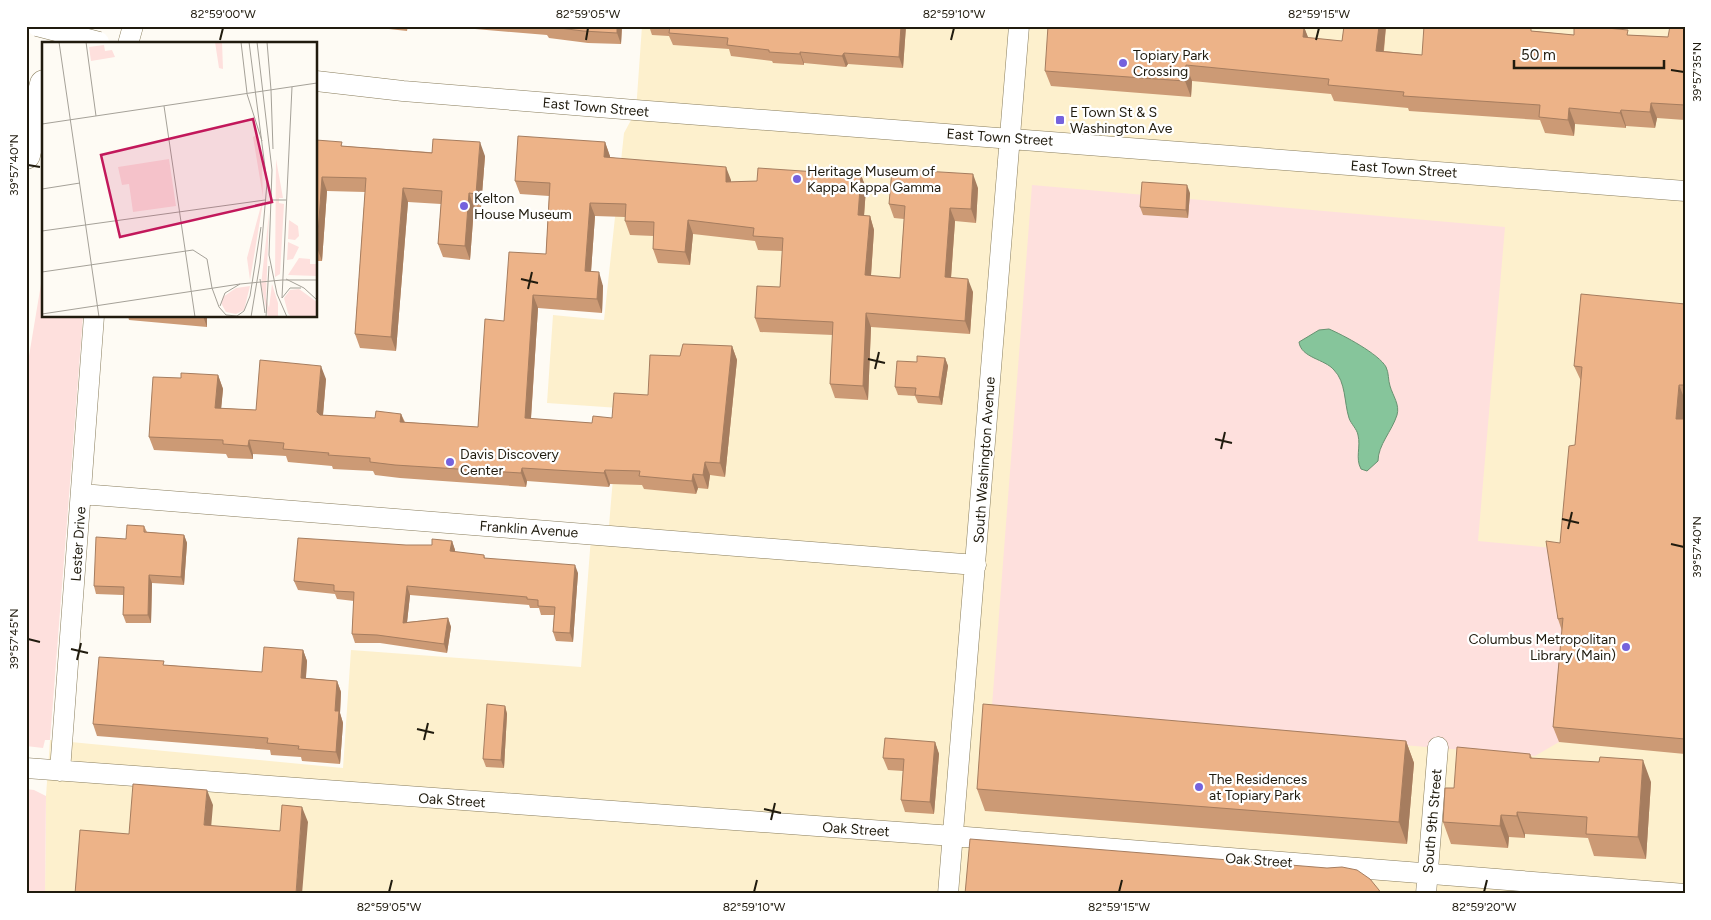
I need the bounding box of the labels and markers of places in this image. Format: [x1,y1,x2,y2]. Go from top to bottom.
place label: Topiary Park Crossing [1133,47,1209,80]
marker: Topiary Park Crossing [1117,57,1129,69]
place label: E Town St & S Washington Ave [1070,104,1173,137]
marker: E Town St & S Washington Ave [1054,114,1066,126]
place label: Heritage Museum of Kappa Kappa Gamma [807,163,941,196]
marker: Heritage Museum of Kappa Kappa Gamma [791,173,803,185]
place label: Kelton House Museum [474,190,572,223]
marker: Kelton House Museum [458,200,470,212]
place label: Davis Discovery Center [460,446,560,479]
marker: Davis Discovery Center [444,456,456,468]
place label: Columbus Metropolitan Library (Main) [1468,631,1616,664]
marker: Columbus Metropolitan Library (Main) [1620,641,1632,653]
place label: The Residences at Topiary Park [1209,771,1307,804]
marker: The Residences at Topiary Park [1193,781,1205,793]

